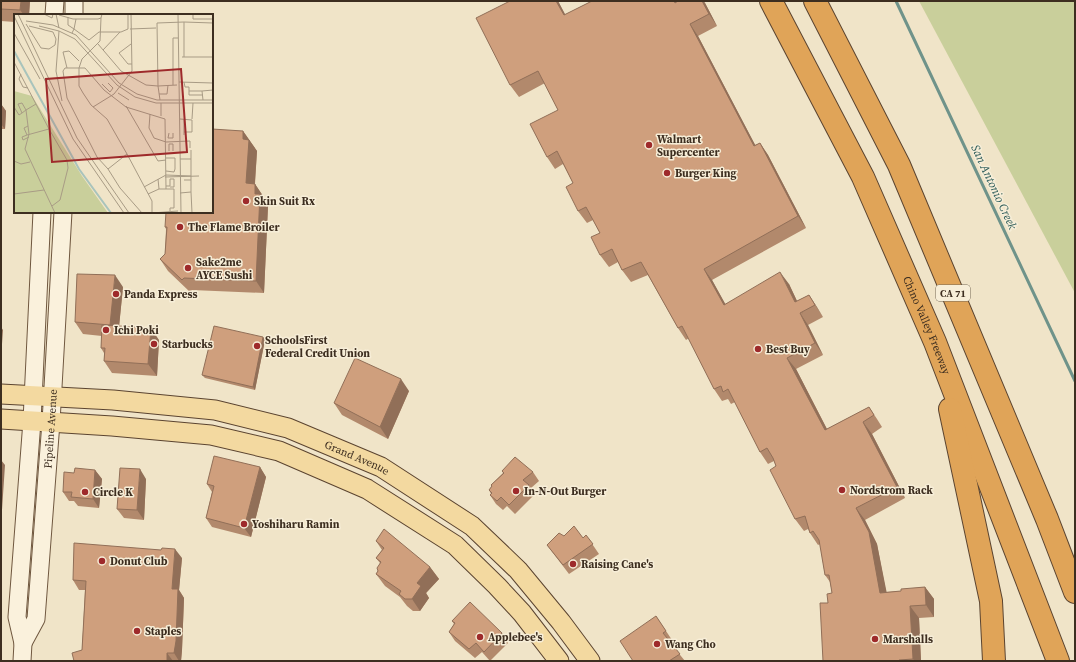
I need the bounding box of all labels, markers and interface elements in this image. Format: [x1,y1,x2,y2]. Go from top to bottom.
inset map [14,14,213,213]
place label: Walmart Supercenter [657,132,721,160]
marker: Walmart Supercenter [644,140,654,150]
water label: San Antonio Creek [967,142,1021,232]
place label: Burger King [675,166,737,181]
marker: Burger King [662,168,672,178]
place label: Skin Suit Rx [254,194,315,209]
marker: Skin Suit Rx [241,196,251,206]
place label: The Flame Broiler [188,220,281,235]
marker: The Flame Broiler [175,222,185,232]
place label: Sake2me AYCE Sushi [196,255,253,283]
marker: Sake2me AYCE Sushi [183,263,193,273]
street label: Chino Valley Freeway [899,274,954,377]
road number: CA 71 [936,285,970,301]
place label: Panda Express [124,287,198,302]
marker: Panda Express [111,289,121,299]
place label: Ichi Poki [114,323,159,338]
marker: Ichi Poki [101,325,111,335]
place label: SchoolsFirst Federal Credit Union [265,333,370,361]
place label: Starbucks [162,337,213,352]
marker: Starbucks [149,339,159,349]
marker: SchoolsFirst Federal Credit Union [252,341,262,351]
place label: Best Buy [766,342,810,357]
marker: Best Buy [753,344,763,354]
street label: Pipeline Avenue [40,388,61,469]
street label: Grand Avenue [322,437,393,479]
place label: Nordstrom Rack [850,483,933,498]
place label: In-N-Out Burger [524,484,607,499]
place label: Circle K [93,485,133,500]
marker: Nordstrom Rack [837,485,847,495]
marker: In-N-Out Burger [511,486,521,496]
marker: Circle K [80,487,90,497]
place label: Yoshiharu Ramin [252,517,340,532]
marker: Yoshiharu Ramin [239,519,249,529]
place label: Donut Club [110,554,168,569]
marker: Donut Club [97,556,107,566]
place label: Raising Cane's [581,557,653,572]
marker: Raising Cane's [568,559,578,569]
place label: Staples [145,624,181,639]
marker: Staples [132,626,142,636]
place label: Applebee's [488,630,543,645]
marker: Applebee's [475,632,485,642]
place label: Marshalls [883,632,933,647]
marker: Marshalls [870,634,880,644]
place label: Wang Cho [665,637,716,652]
marker: Wang Cho [652,639,662,649]

